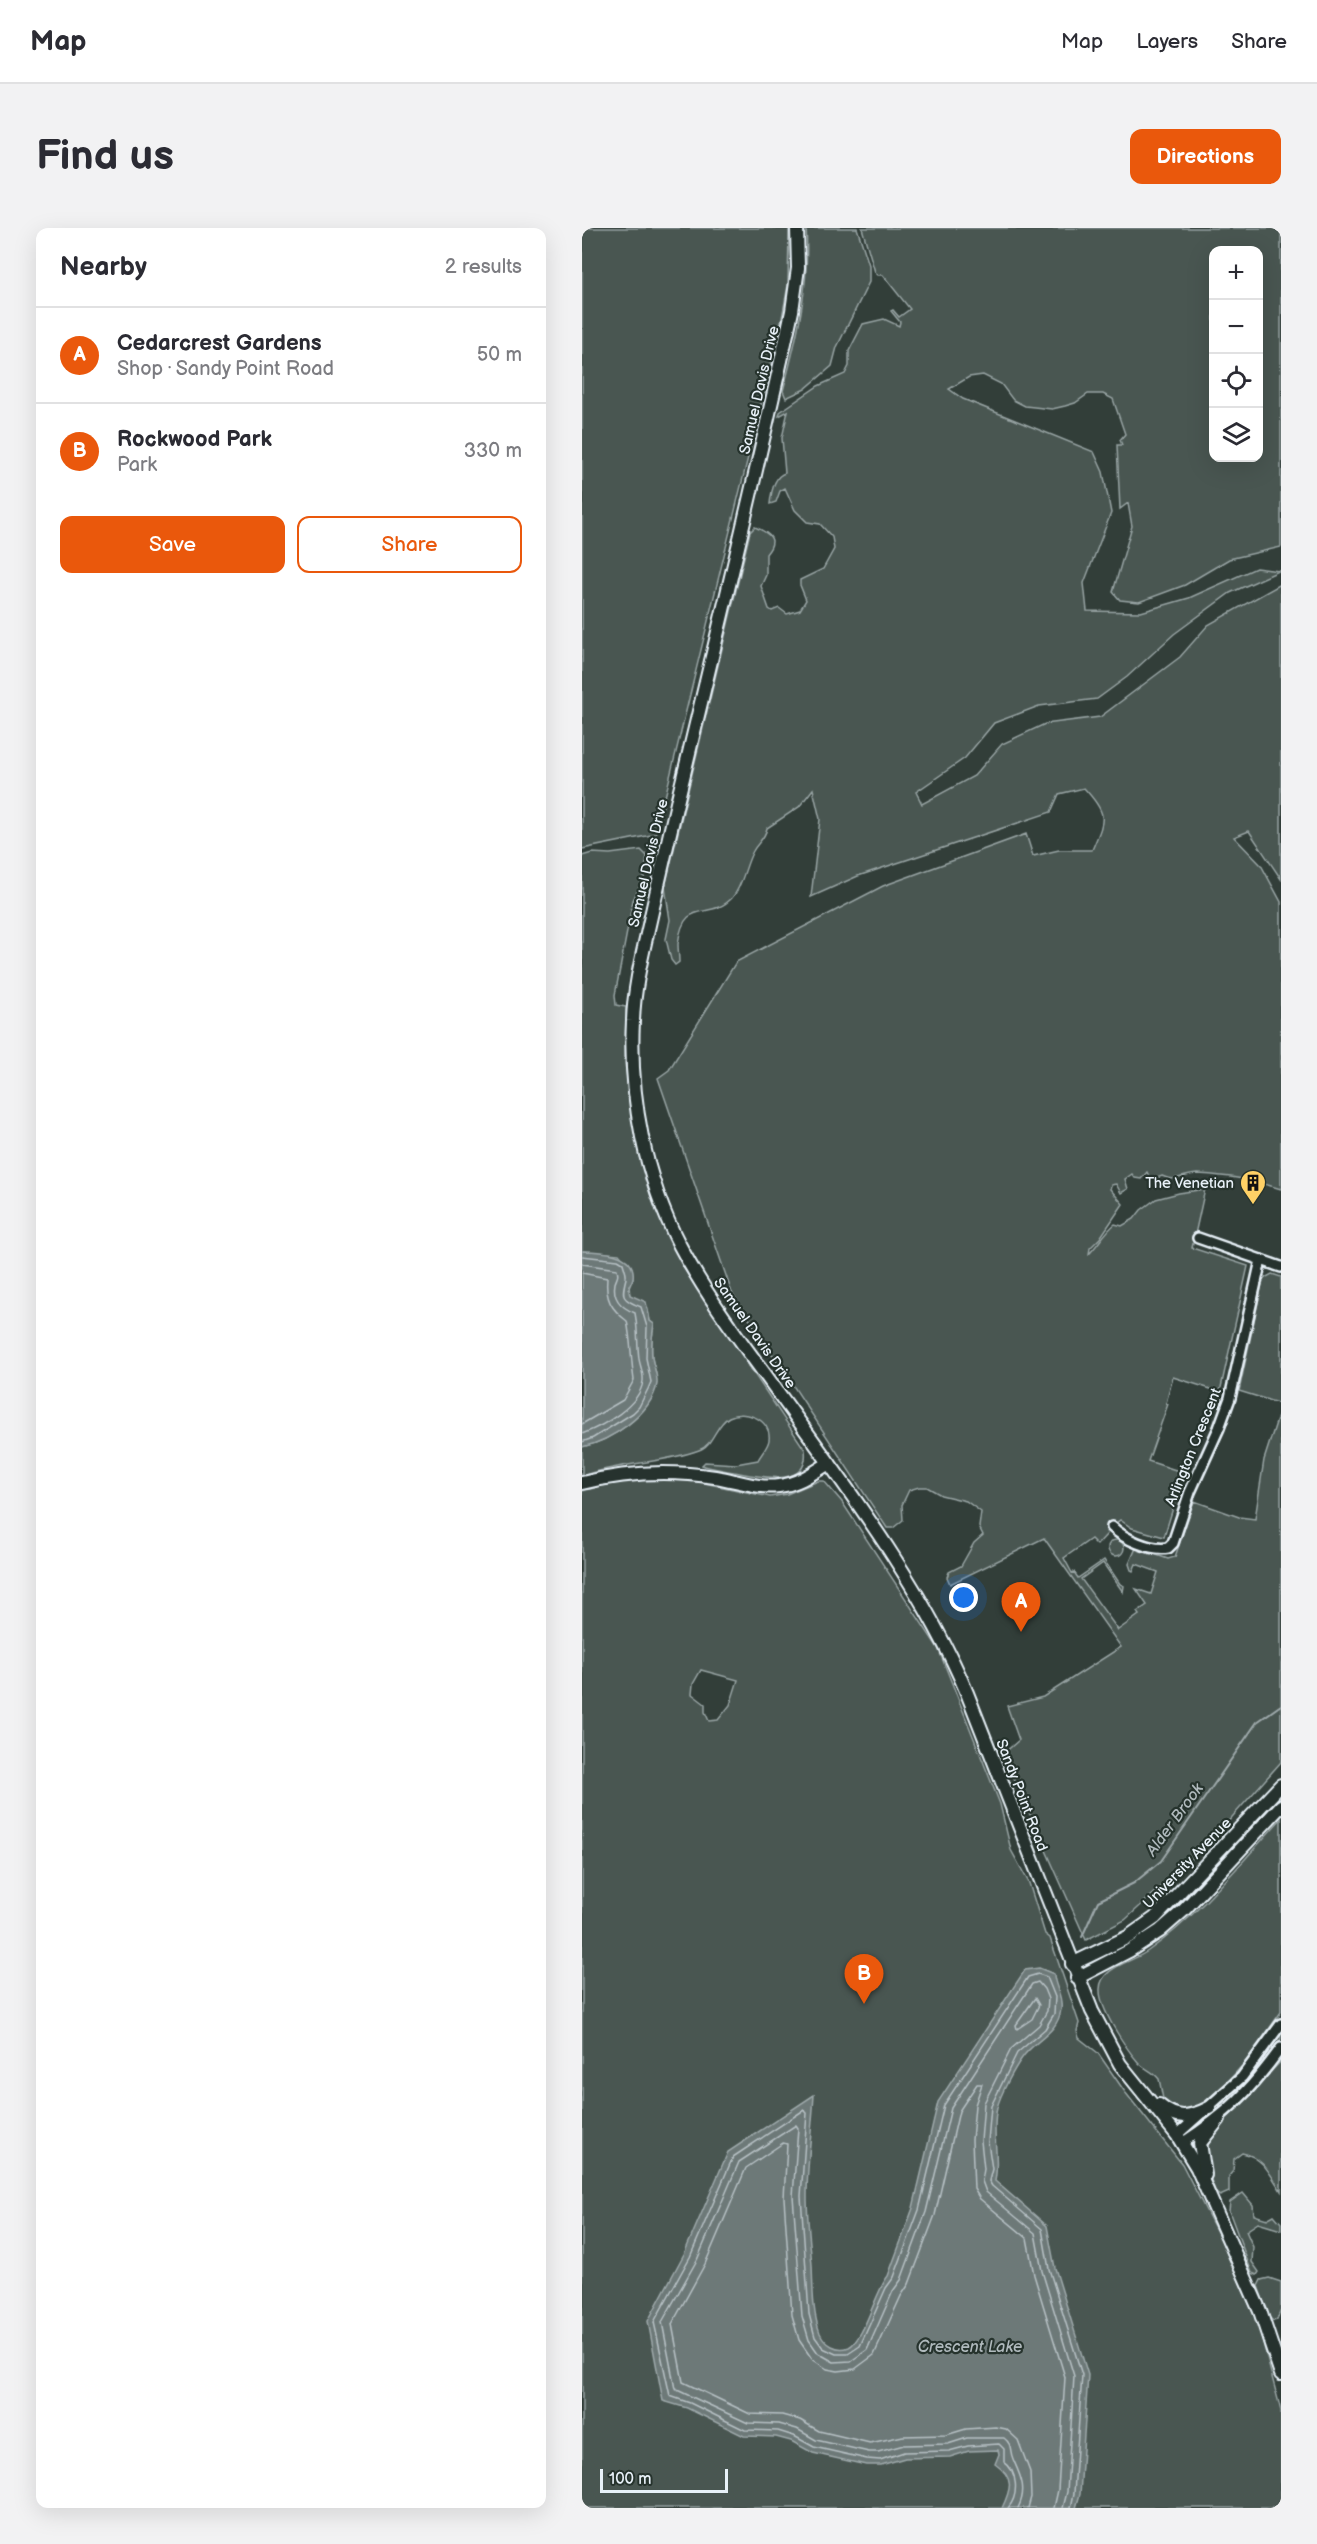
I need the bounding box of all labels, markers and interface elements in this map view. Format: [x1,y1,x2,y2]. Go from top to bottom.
text: Map [30,25,86,58]
text: Map [1061,29,1103,54]
text: Layers [1136,29,1198,54]
text: Share [1231,29,1287,54]
button: Directions [1130,129,1281,184]
text: Find us [36,131,174,182]
map controls [1209,246,1263,462]
button: + [1209,246,1263,300]
text: Nearby [60,252,147,283]
text: 2 results [445,255,522,279]
button: − [1209,300,1263,354]
street label: Samuel Davis Drive [735,324,784,456]
text: Cedarcrest Gardens [117,330,322,357]
text: A [73,343,86,367]
text: 50 m [477,343,522,367]
button: locate [1209,354,1263,408]
text: Shop · Sandy Point Road [117,357,334,381]
button: layers [1209,408,1263,462]
text: Rockwood Park [117,426,272,453]
text: B [72,439,87,463]
text: 330 m [464,439,522,463]
text: Park [117,453,157,477]
button: Save [60,516,285,573]
button: Share [297,516,522,573]
street label: Samuel Davis Drive [624,797,673,929]
building icon: The Venetian [1238,1168,1268,1206]
place label: The Venetian [1145,1174,1234,1193]
street label: Samuel Davis Drive [709,1274,800,1393]
street label: Arlington Crescent [1161,1385,1226,1509]
pin: A [1002,1582,1040,1632]
your location [949,1583,978,1612]
street label: Sandy Point Road [991,1736,1052,1854]
water label: Alder Brook [1142,1779,1209,1861]
street label: University Avenue [1139,1814,1236,1913]
pin: B [844,1954,884,2004]
water label: Crescent Lake [918,2338,1022,2357]
scale bar [600,2466,728,2494]
text: 100 m [609,2470,652,2489]

